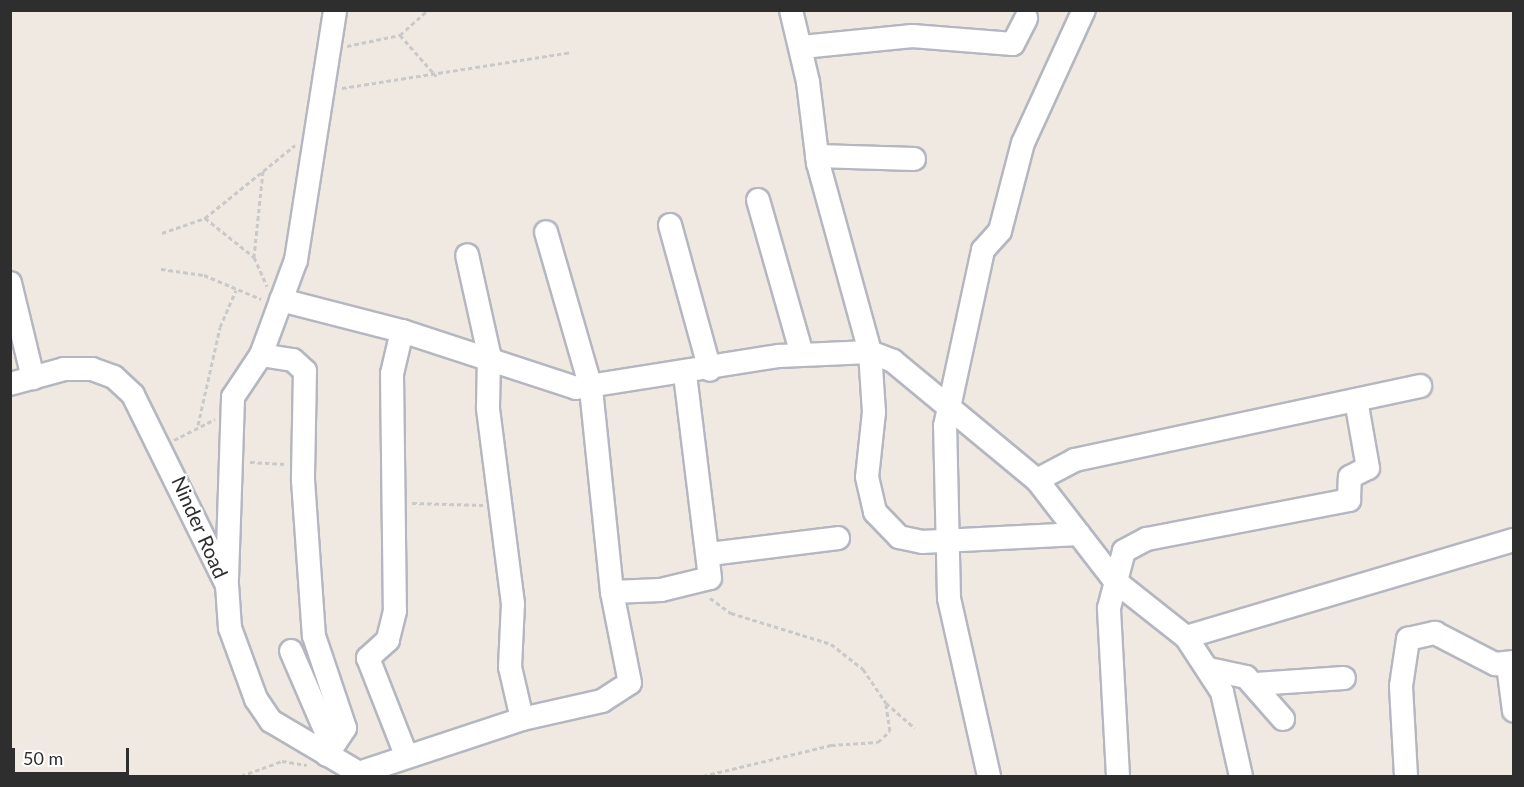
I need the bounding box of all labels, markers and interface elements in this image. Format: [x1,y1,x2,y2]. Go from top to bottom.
street label: Ninder Road [167,472,233,582]
scale bar [15,736,132,774]
text: 50 m [23,747,63,769]

